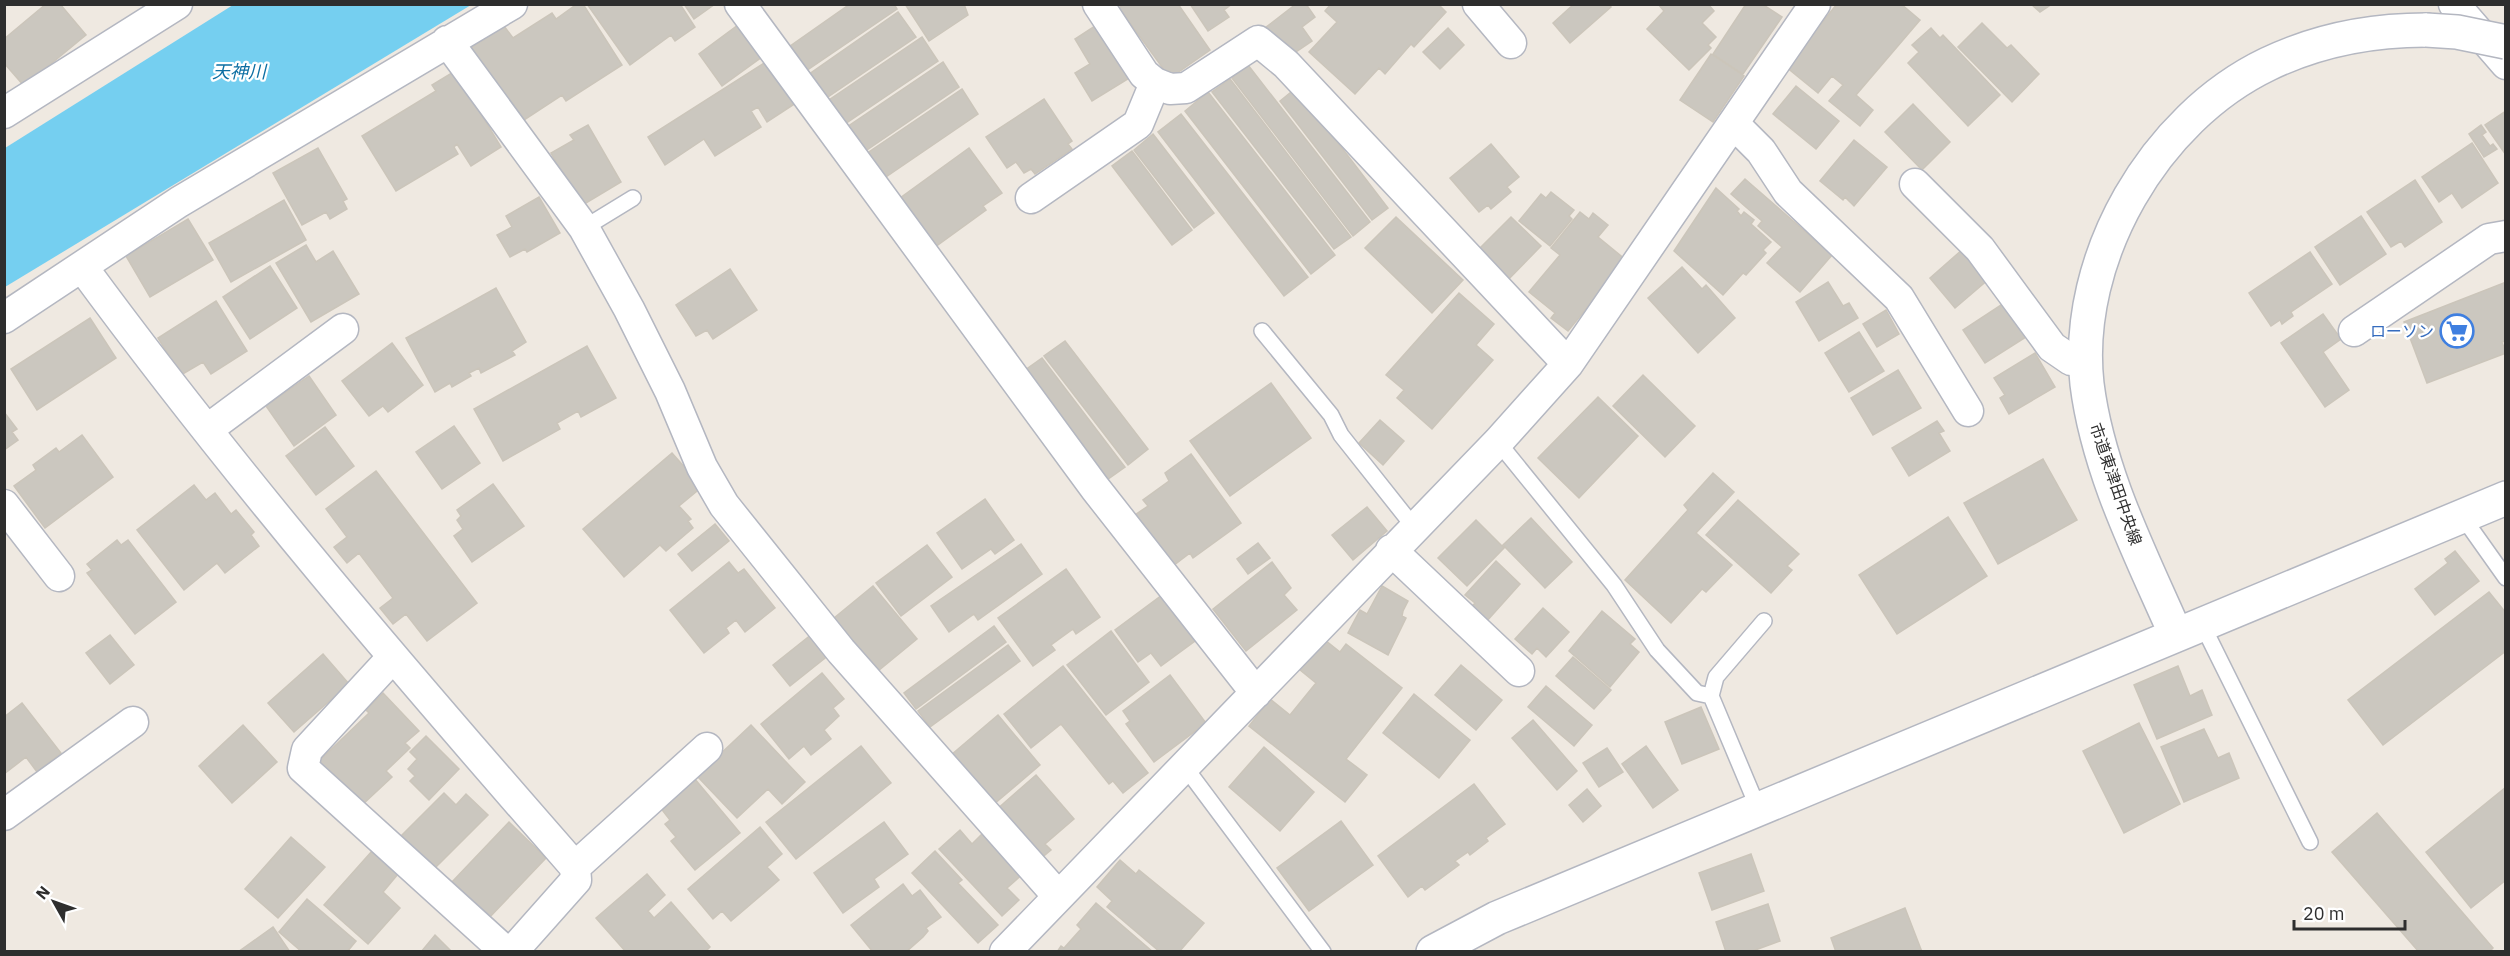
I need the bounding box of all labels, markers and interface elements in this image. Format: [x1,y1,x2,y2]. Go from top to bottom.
water label: 天神川 [212,60,268,83]
supermarket icon: ローソン [2439,313,2475,349]
place label: ローソン [2370,321,2434,341]
street label: 市道東津田中央線 [2086,420,2146,548]
north arrow [24,872,84,932]
text: N [31,881,54,903]
scale bar [2294,893,2405,931]
text: 20 m [2303,902,2345,925]

